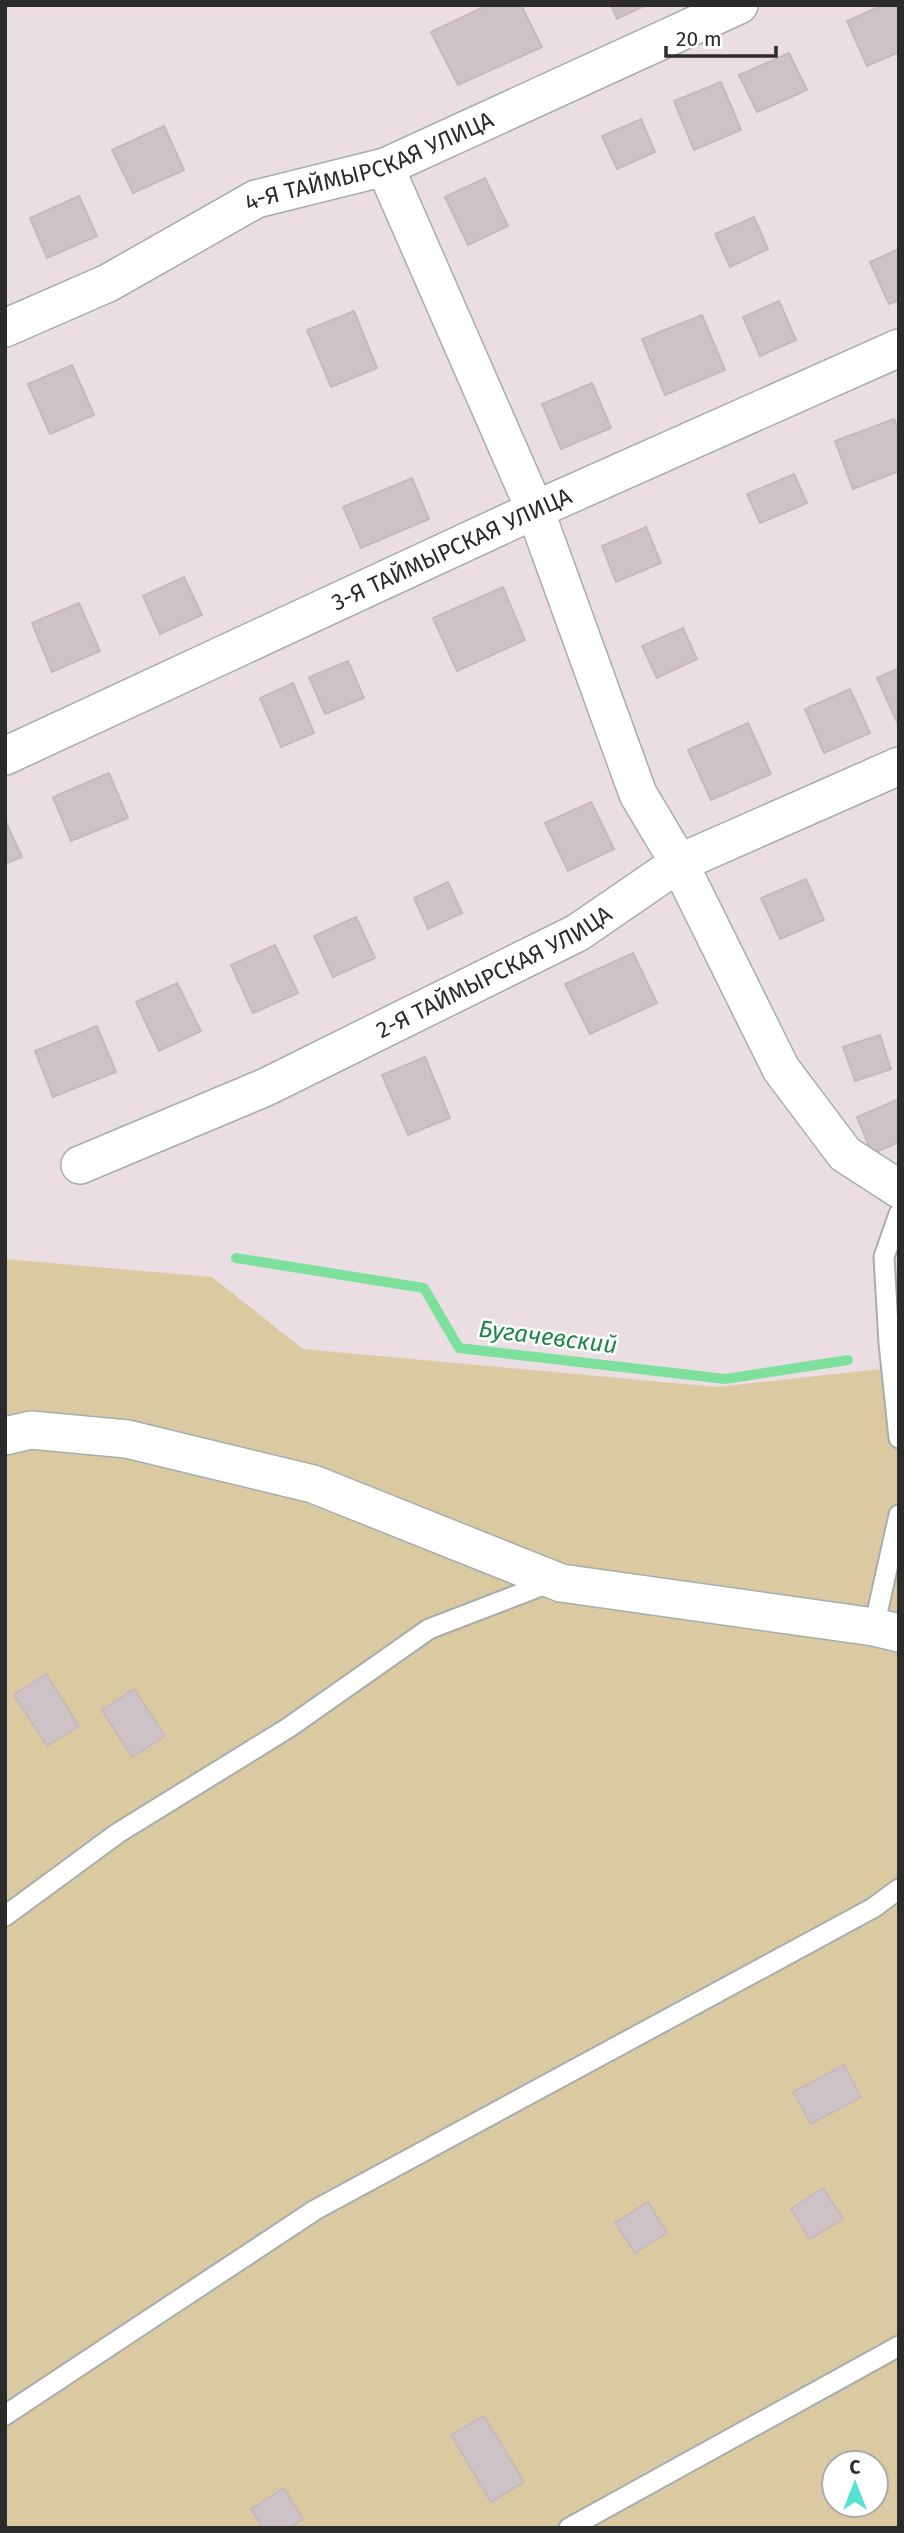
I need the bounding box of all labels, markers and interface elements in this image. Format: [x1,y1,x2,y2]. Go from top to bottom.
scale bar [666,14,776,58]
text: 20 m [676,26,722,52]
street label: 4-Я ТАЙМЫРСКАЯ УЛИЦА [239,105,498,217]
street label: 3-Я ТАЙМЫРСКАЯ УЛИЦА [327,481,576,617]
street label: 2-Я ТАЙМЫРСКАЯ УЛИЦА [372,899,618,1044]
water label: Бугачевский [477,1315,619,1359]
north arrow [820,2449,890,2519]
text: С [850,2456,861,2479]

